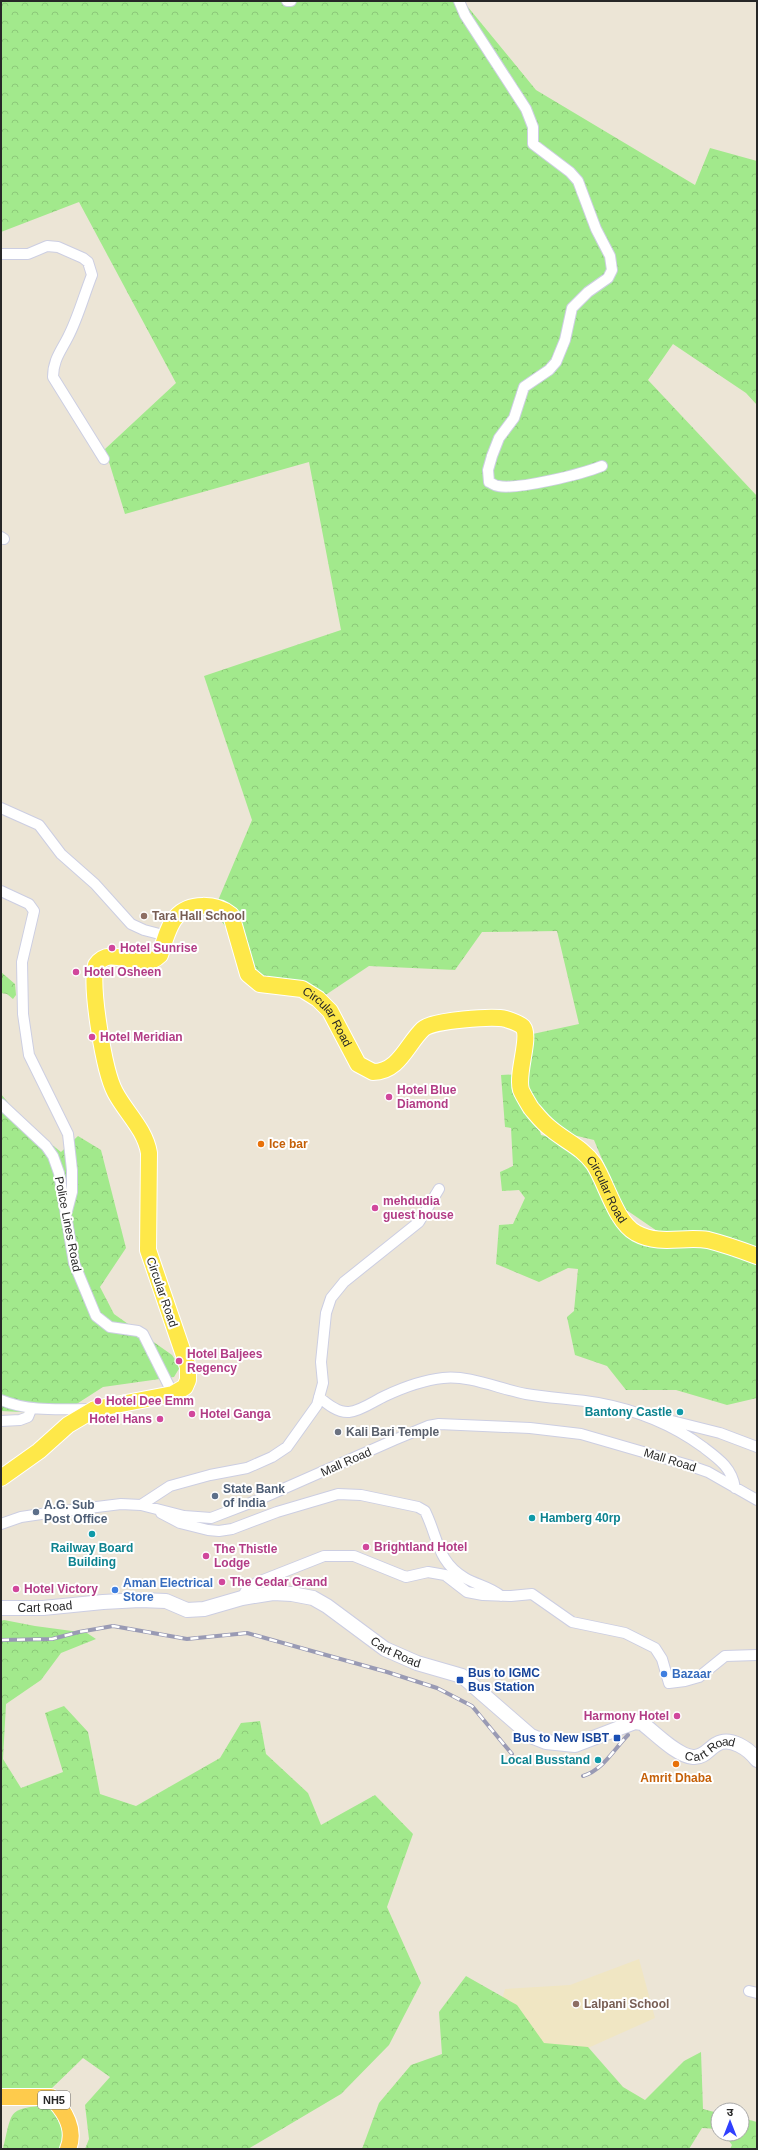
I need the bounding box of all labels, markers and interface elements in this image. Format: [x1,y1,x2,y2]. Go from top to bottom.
place label: Tara Hall School [152,909,245,923]
marker: Tara Hall School [139,911,149,921]
place label: Hotel Sunrise [120,941,198,955]
marker: Hotel Sunrise [107,943,117,953]
place label: Hotel Osheen [84,965,161,979]
marker: Hotel Osheen [71,967,81,977]
street label: Circular Road [300,984,355,1049]
place label: Hotel Meridian [100,1030,183,1044]
marker: Hotel Meridian [87,1032,97,1042]
place label: Hotel Blue Diamond [397,1083,457,1111]
marker: Hotel Blue Diamond [384,1092,394,1102]
place label: Ice bar [269,1137,308,1151]
marker: Ice bar [256,1139,266,1149]
street label: Circular Road [583,1153,630,1226]
street label: Police Lines Road [52,1175,84,1273]
place label: mehdudia guest house [383,1194,454,1222]
marker: mehdudia guest house [370,1203,380,1213]
street label: Circular Road [143,1255,181,1329]
place label: Hotel Baljees Regency [187,1347,263,1375]
marker: Hotel Baljees Regency [174,1356,184,1366]
place label: Hotel Dee Emm [106,1394,194,1408]
marker: Hotel Dee Emm [93,1396,103,1406]
place label: Bantony Castle [585,1405,672,1419]
place label: Hotel Ganga [200,1407,271,1421]
marker: Bantony Castle [675,1407,685,1417]
marker: Hotel Ganga [187,1409,197,1419]
place label: Hotel Hans [89,1412,152,1426]
marker: Hotel Hans [155,1414,165,1424]
place label: Kali Bari Temple [346,1425,439,1439]
marker: Kali Bari Temple [333,1427,343,1437]
street label: Mall Road [318,1445,374,1479]
street label: Mall Road [642,1445,698,1475]
place label: State Bank of India [223,1482,285,1510]
marker: State Bank of India [210,1491,220,1501]
place label: A.G. Sub Post Office [44,1498,108,1526]
marker: A.G. Sub Post Office [31,1507,41,1517]
place label: Hamberg 40rp [540,1511,621,1525]
marker: Hamberg 40rp [527,1513,537,1523]
marker: Railway Board Building [87,1529,97,1539]
place label: Brightland Hotel [374,1540,467,1554]
place label: Railway Board Building [51,1541,133,1569]
place label: The Thistle Lodge [214,1542,278,1570]
marker: Brightland Hotel [361,1542,371,1552]
marker: The Thistle Lodge [201,1551,211,1561]
place label: The Cedar Grand [230,1575,327,1589]
place label: Aman Electrical Store [123,1576,213,1604]
marker: The Cedar Grand [217,1577,227,1587]
place label: Hotel Victory [24,1582,98,1596]
marker: Hotel Victory [11,1584,21,1594]
marker: Aman Electrical Store [110,1585,120,1595]
street label: Cart Road [18,1598,73,1615]
street label: Cart Road [368,1634,422,1671]
place label: Bus to IGMC Bus Station [468,1666,540,1694]
place label: Bazaar [672,1667,712,1681]
marker: Bazaar [659,1669,669,1679]
marker: Bus to IGMC Bus Station [455,1675,465,1685]
place label: Harmony Hotel [584,1709,669,1723]
marker: Harmony Hotel [672,1711,682,1721]
place label: Bus to New ISBT [513,1731,610,1745]
marker: Bus to New ISBT [612,1733,622,1743]
street label: Cart Road [683,1734,737,1764]
place label: Local Busstand [501,1753,590,1767]
marker: Local Busstand [593,1755,603,1765]
marker: Amrit Dhaba [671,1759,681,1769]
place label: Amrit Dhaba [640,1771,712,1785]
place label: Lalpani School [584,1997,669,2011]
marker: Lalpani School [571,1999,581,2009]
road number: NH5 [38,2091,70,2109]
north arrow [710,2102,750,2142]
text: उ [727,2106,734,2118]

